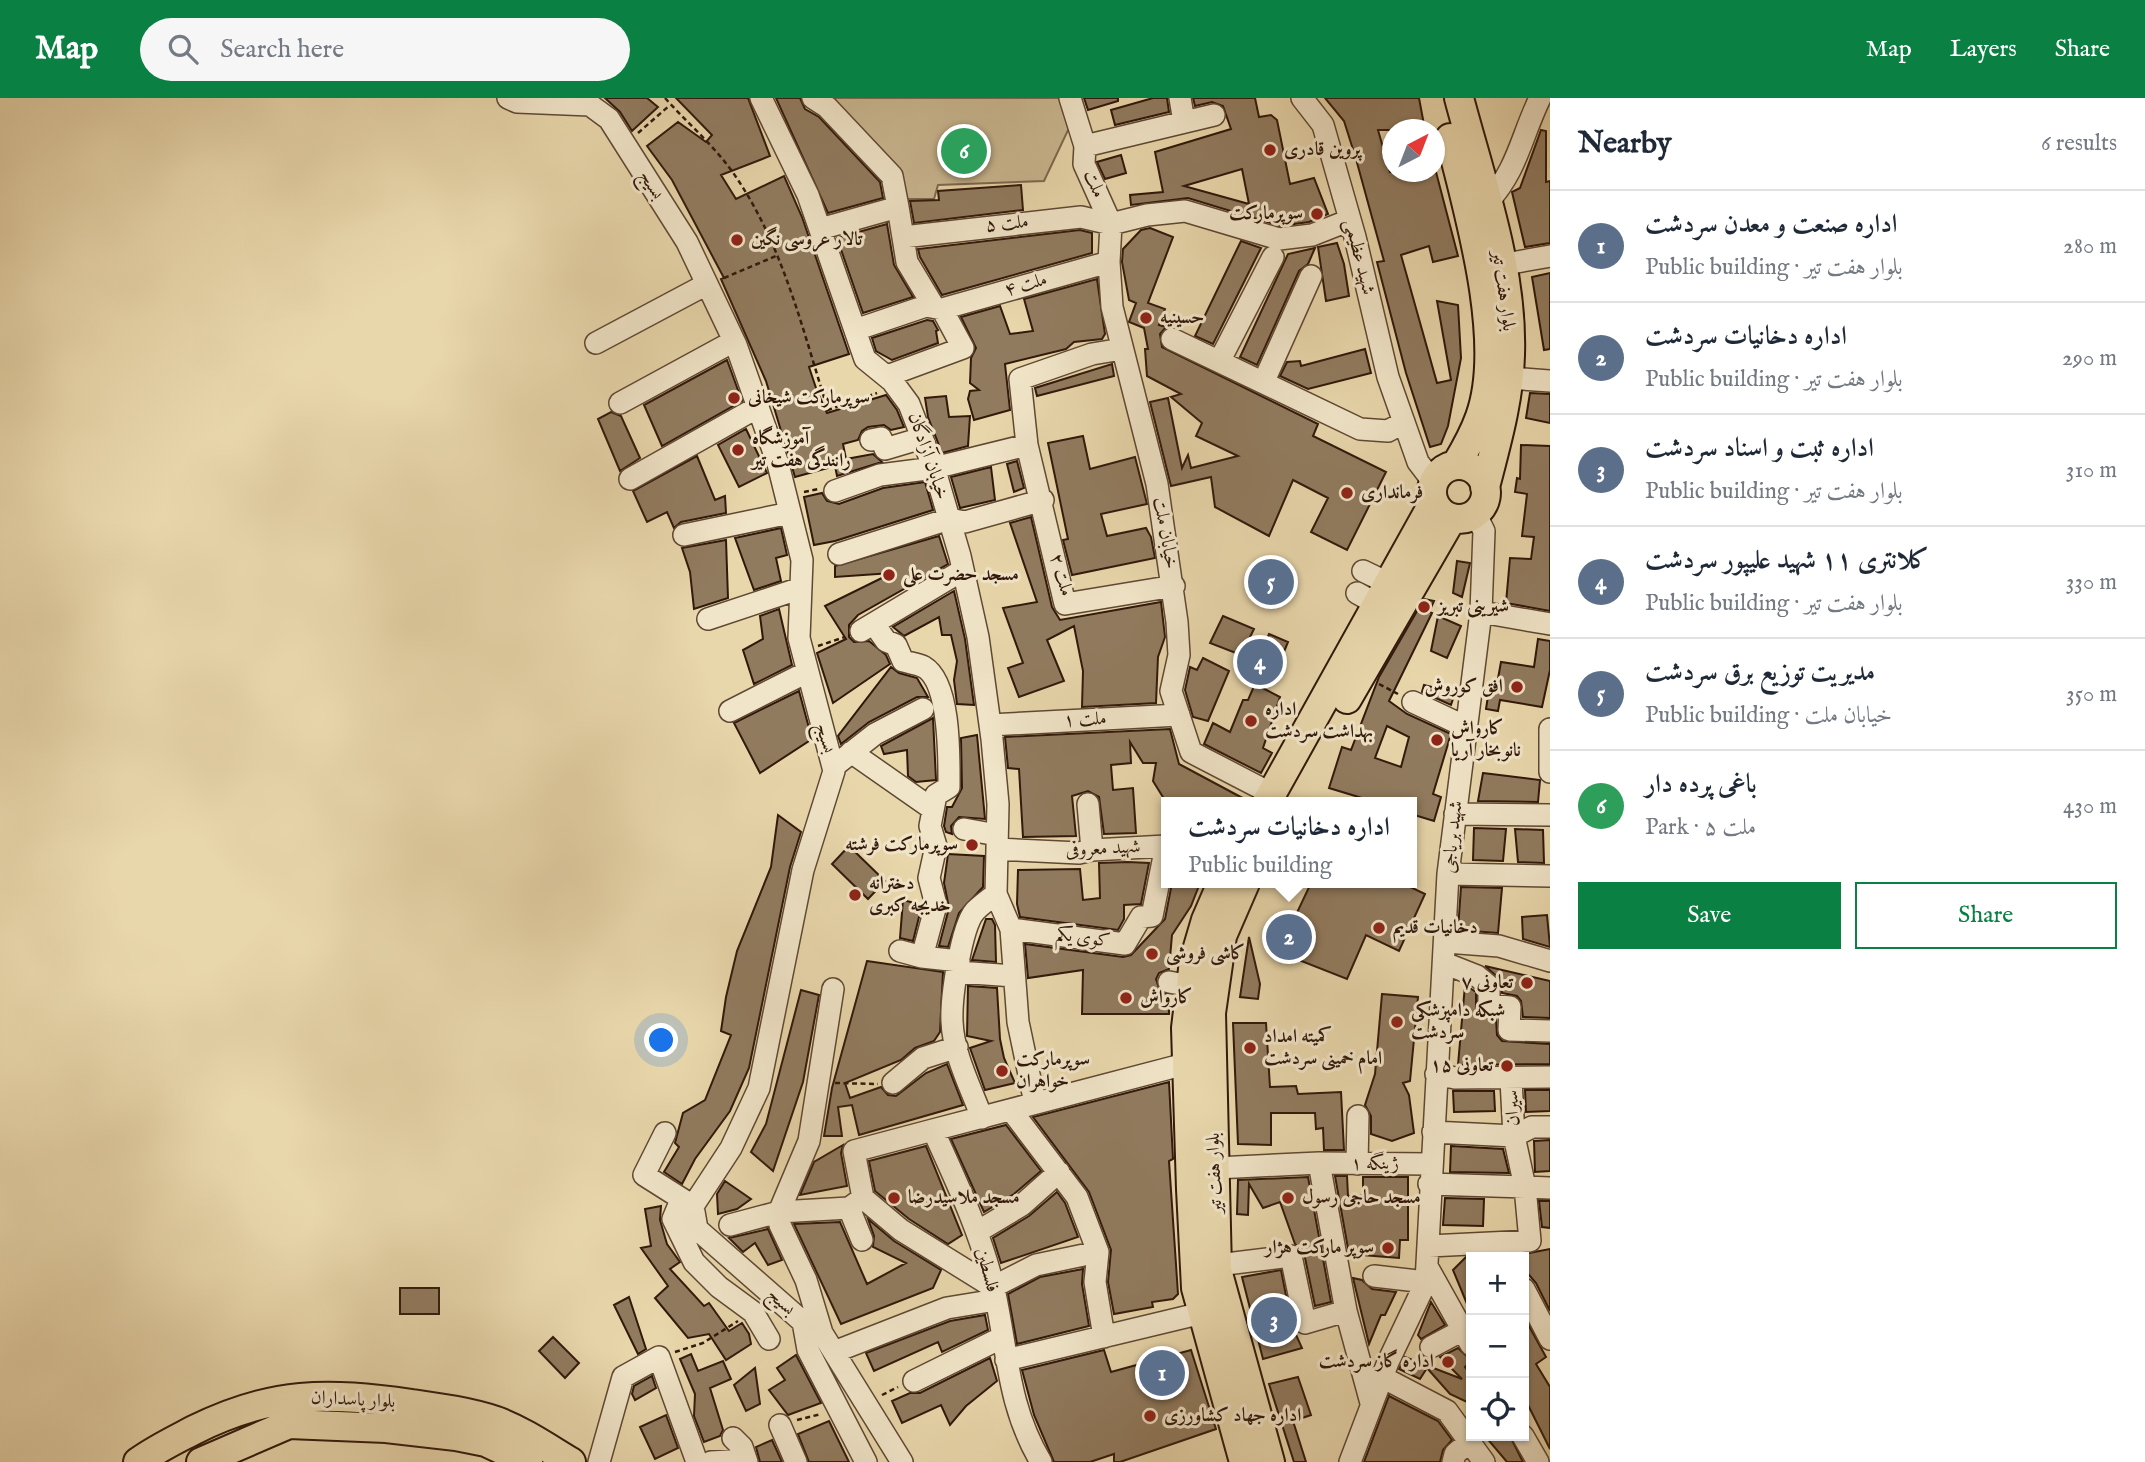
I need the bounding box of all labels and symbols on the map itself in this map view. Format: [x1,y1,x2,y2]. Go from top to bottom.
north arrow [1382,119,1445,182]
pin: 6 [941,125,987,177]
place label: پروین قادری [1284,138,1362,162]
marker: پروین قادری [1262,142,1278,158]
street label: بسیج [629,166,670,207]
street label: ملت [1077,166,1111,202]
place label: سوپرمارکت [1229,202,1303,226]
marker: سوپرمارکت [1309,206,1325,222]
street label: ملت ۵ [984,210,1030,238]
street label: شهید عظیمی [1338,217,1380,297]
place label: تالار عروسی نگین [751,226,863,252]
marker: تالار عروسی نگین [729,232,745,248]
street label: بلوار هفت تیر [1485,247,1521,333]
street label: ملت ۴ [1002,268,1050,302]
place label: حسینیه [1160,306,1204,330]
marker: حسینیه [1138,310,1154,326]
place label: سوپرمارکت شیخانی [747,386,870,410]
marker: سوپرمارکت شیخانی [726,390,742,406]
street label: خیابان آزادگان [902,409,955,503]
place label: آموزشگاه رانندگی هفت تیر [750,425,851,473]
marker: آموزشگاه رانندگی هفت تیر [730,442,746,458]
place label: فرمانداری [1361,481,1423,505]
marker: فرمانداری [1339,485,1355,501]
street label: خیابان ملت [1147,495,1183,571]
street label: ملت ۲ [1044,551,1078,599]
pin: 5 [1248,556,1294,608]
place label: مسجد حضرت علی [902,563,1019,589]
marker: مسجد حضرت علی [881,567,897,583]
place label: شیرینی تبریز [1436,595,1509,619]
marker: شیرینی تبریز [1416,599,1432,615]
pin: 4 [1237,636,1283,688]
place label: افق کوروش [1424,675,1503,699]
marker: افق کوروش [1509,679,1525,695]
place label: اداره بهداشت سردشت [1265,698,1373,744]
street label: ملت ۱ [1063,707,1107,733]
marker: اداره بهداشت سردشت [1243,713,1259,729]
place label: کارواش نانوبخار آریا [1451,717,1521,763]
street label: بسیج [805,720,841,758]
marker: کارواش نانوبخار آریا [1429,732,1445,748]
street label: شهید بریاجی [1437,799,1469,875]
place label: سوپرمارکت فرشته [845,833,958,857]
street label: شهید معروفی [1065,835,1141,863]
marker: سوپرمارکت فرشته [964,837,980,853]
place label: دخترانه خدیجه کبری [869,872,950,918]
marker: دخترانه خدیجه کبری [847,887,863,903]
pin: 2 [1266,911,1312,963]
place label: دخانیات قدیم [1393,916,1478,943]
marker: دخانیات قدیم [1371,920,1387,936]
street label: کوی یکم [1054,922,1112,958]
place label: کاشی فروشی [1166,942,1245,966]
marker: کاشی فروشی [1144,946,1160,962]
place label: تعاونی ۷ [1461,971,1513,995]
marker: تعاونی ۷ [1519,975,1535,991]
place label: کارواش [1140,986,1193,1010]
marker: کارواش [1118,990,1134,1006]
place label: شبکه دامپزشکی سردشت [1411,999,1505,1045]
marker: شبکه دامپزشکی سردشت [1389,1014,1405,1030]
your location [644,1023,678,1057]
place label: کمیته امداد امام خمینی سردشت [1264,1025,1382,1075]
marker: کمیته امداد امام خمینی سردشت [1242,1040,1258,1056]
place label: سوپرمارکت خواهران [1016,1048,1090,1094]
place label: تعاونی ۱۵ [1430,1054,1493,1078]
marker: تعاونی ۱۵ [1499,1058,1515,1074]
marker: سوپرمارکت خواهران [994,1063,1010,1079]
street label: سیران [1500,1089,1526,1127]
street label: بلوار هفت تیر [1202,1132,1228,1216]
street label: ژینگه ۱ [1351,1151,1399,1176]
place label: مسجد ملاسیدرضا [908,1186,1020,1210]
place label: مسجد حاجی رسول [1302,1186,1421,1210]
marker: مسجد ملاسیدرضا [886,1190,902,1206]
marker: مسجد حاجی رسول [1280,1190,1296,1206]
place label: سوپر مارکت هژار [1263,1236,1374,1260]
marker: سوپر مارکت هژار [1380,1240,1396,1256]
street label: فلسطین [970,1245,1004,1295]
street label: بسیج [759,1283,801,1325]
pin: 3 [1251,1294,1297,1346]
pin: 1 [1139,1347,1185,1399]
place label: اداره گاز سردشت [1319,1349,1434,1374]
marker: اداره گاز سردشت [1440,1354,1456,1370]
street label: بلوار پاسداران [310,1386,396,1414]
place label: اداره جهاد کشاورزی [1164,1404,1301,1428]
marker: اداره جهاد کشاورزی [1142,1408,1158,1424]

